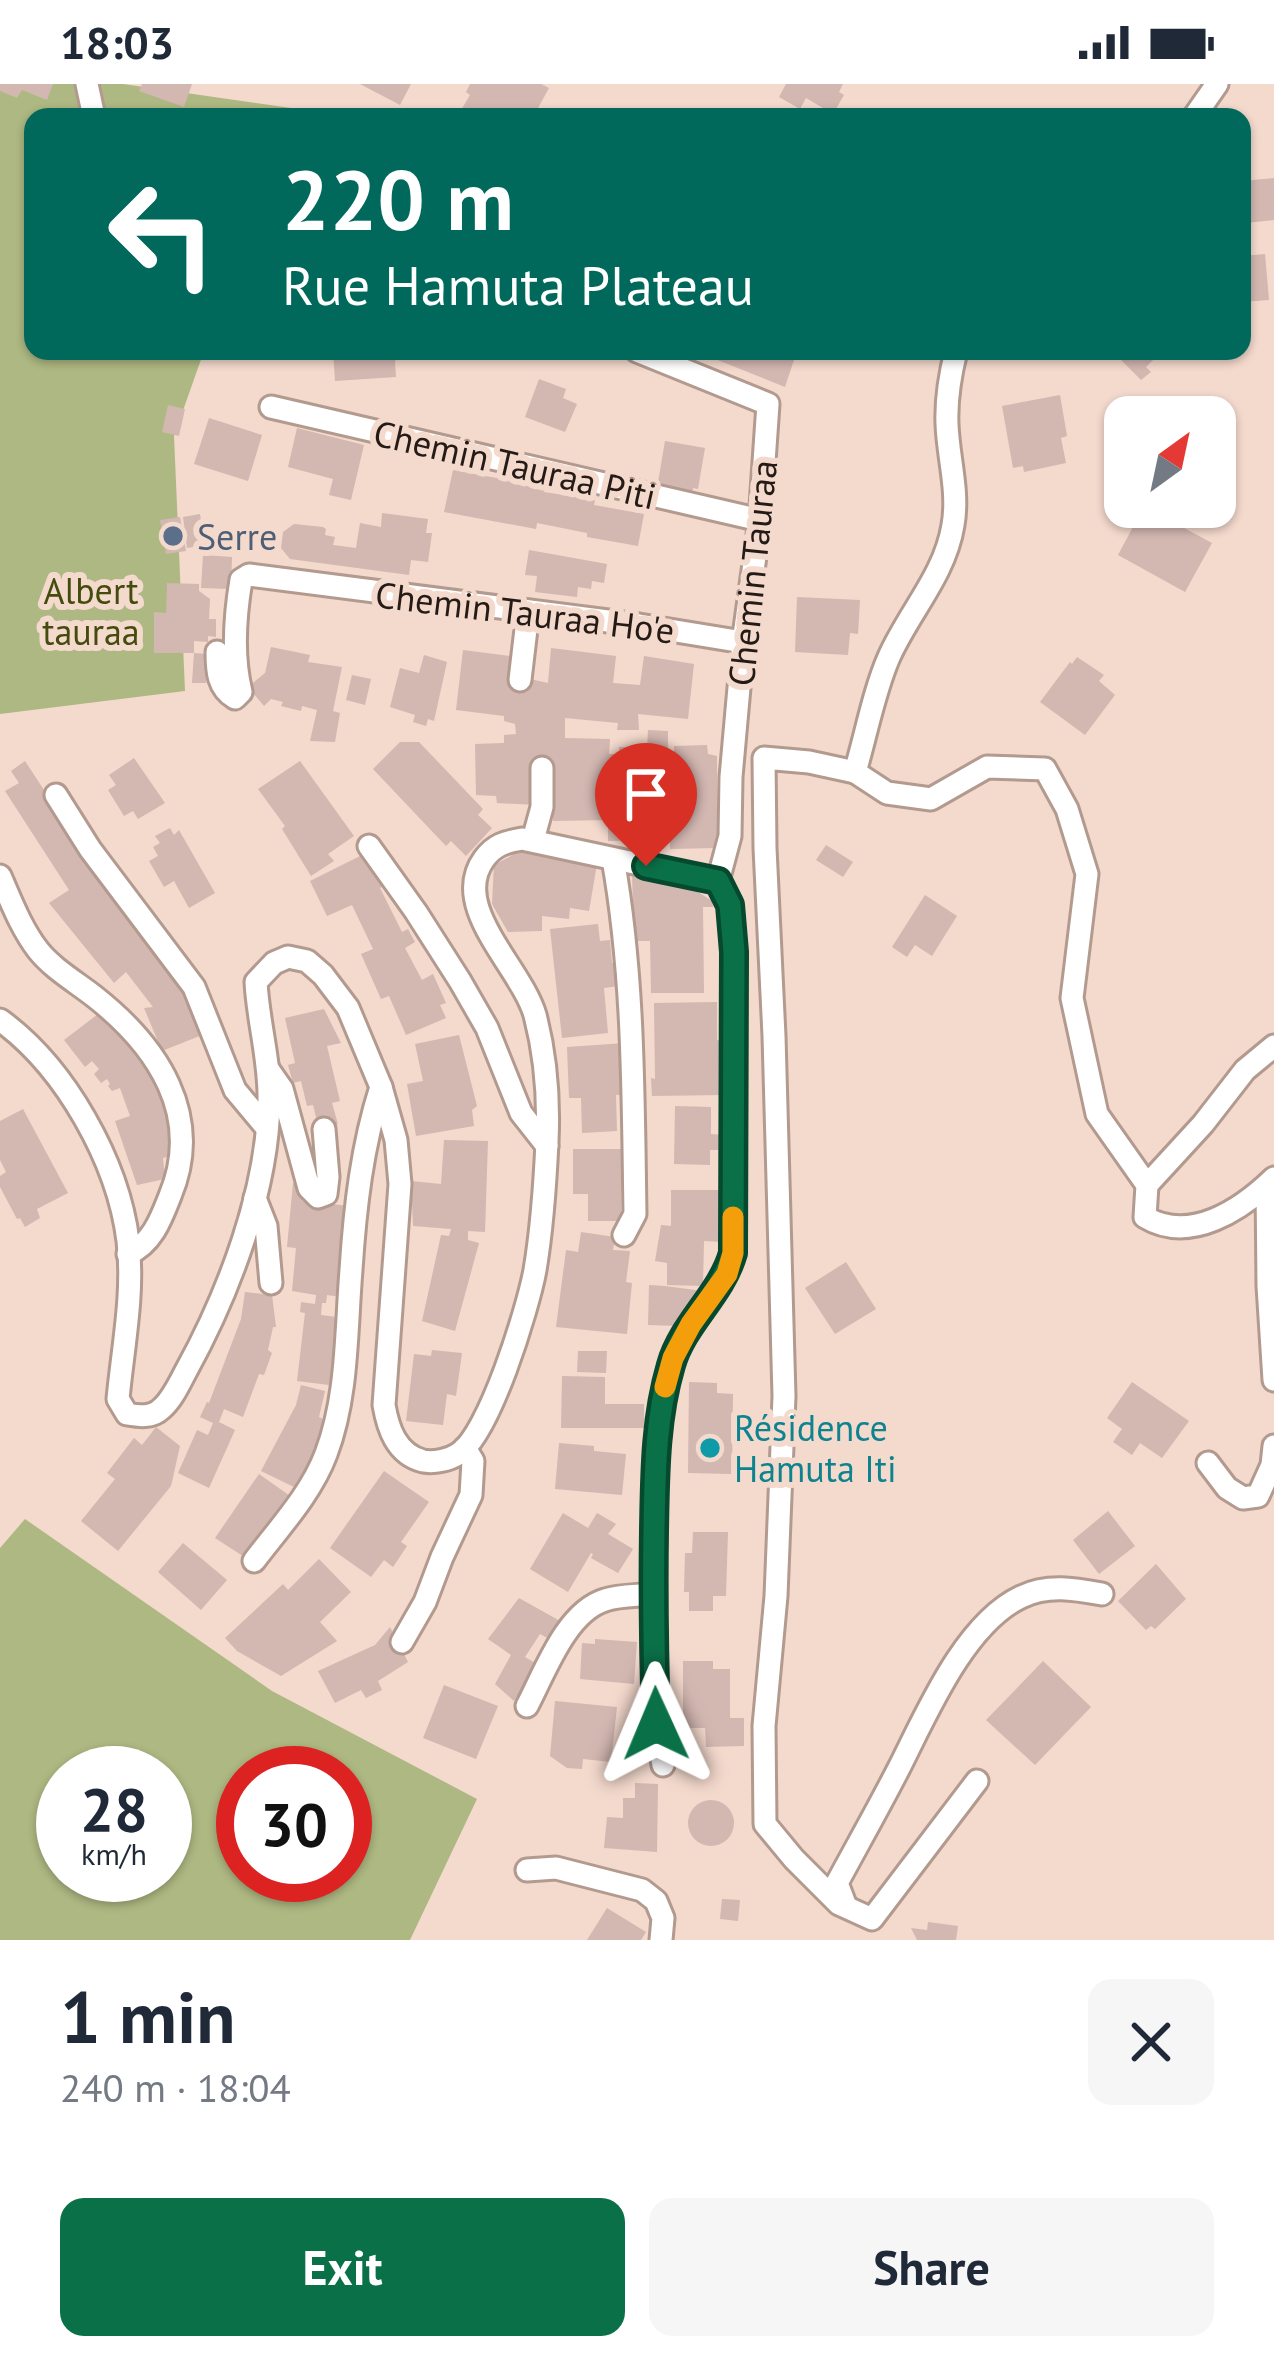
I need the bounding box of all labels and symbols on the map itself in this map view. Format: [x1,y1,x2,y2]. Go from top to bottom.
north arrow [1104,396,1236,528]
street label: Chemin Tauraa Piti [369,409,661,519]
street label: Chemin Tauraa [717,458,787,688]
place label: Serre [197,513,277,560]
marker: Serre [160,523,186,549]
park label: Albert tauraa [42,567,140,655]
street label: Chemin Tauraa Ho'e [373,570,677,654]
pin [595,743,697,866]
place label: Résidence Hamuta Iti [734,1404,897,1492]
marker: Résidence Hamuta Iti [697,1435,723,1461]
position arrow [593,1661,719,1787]
speed limit sign: 30 [216,1746,372,1902]

